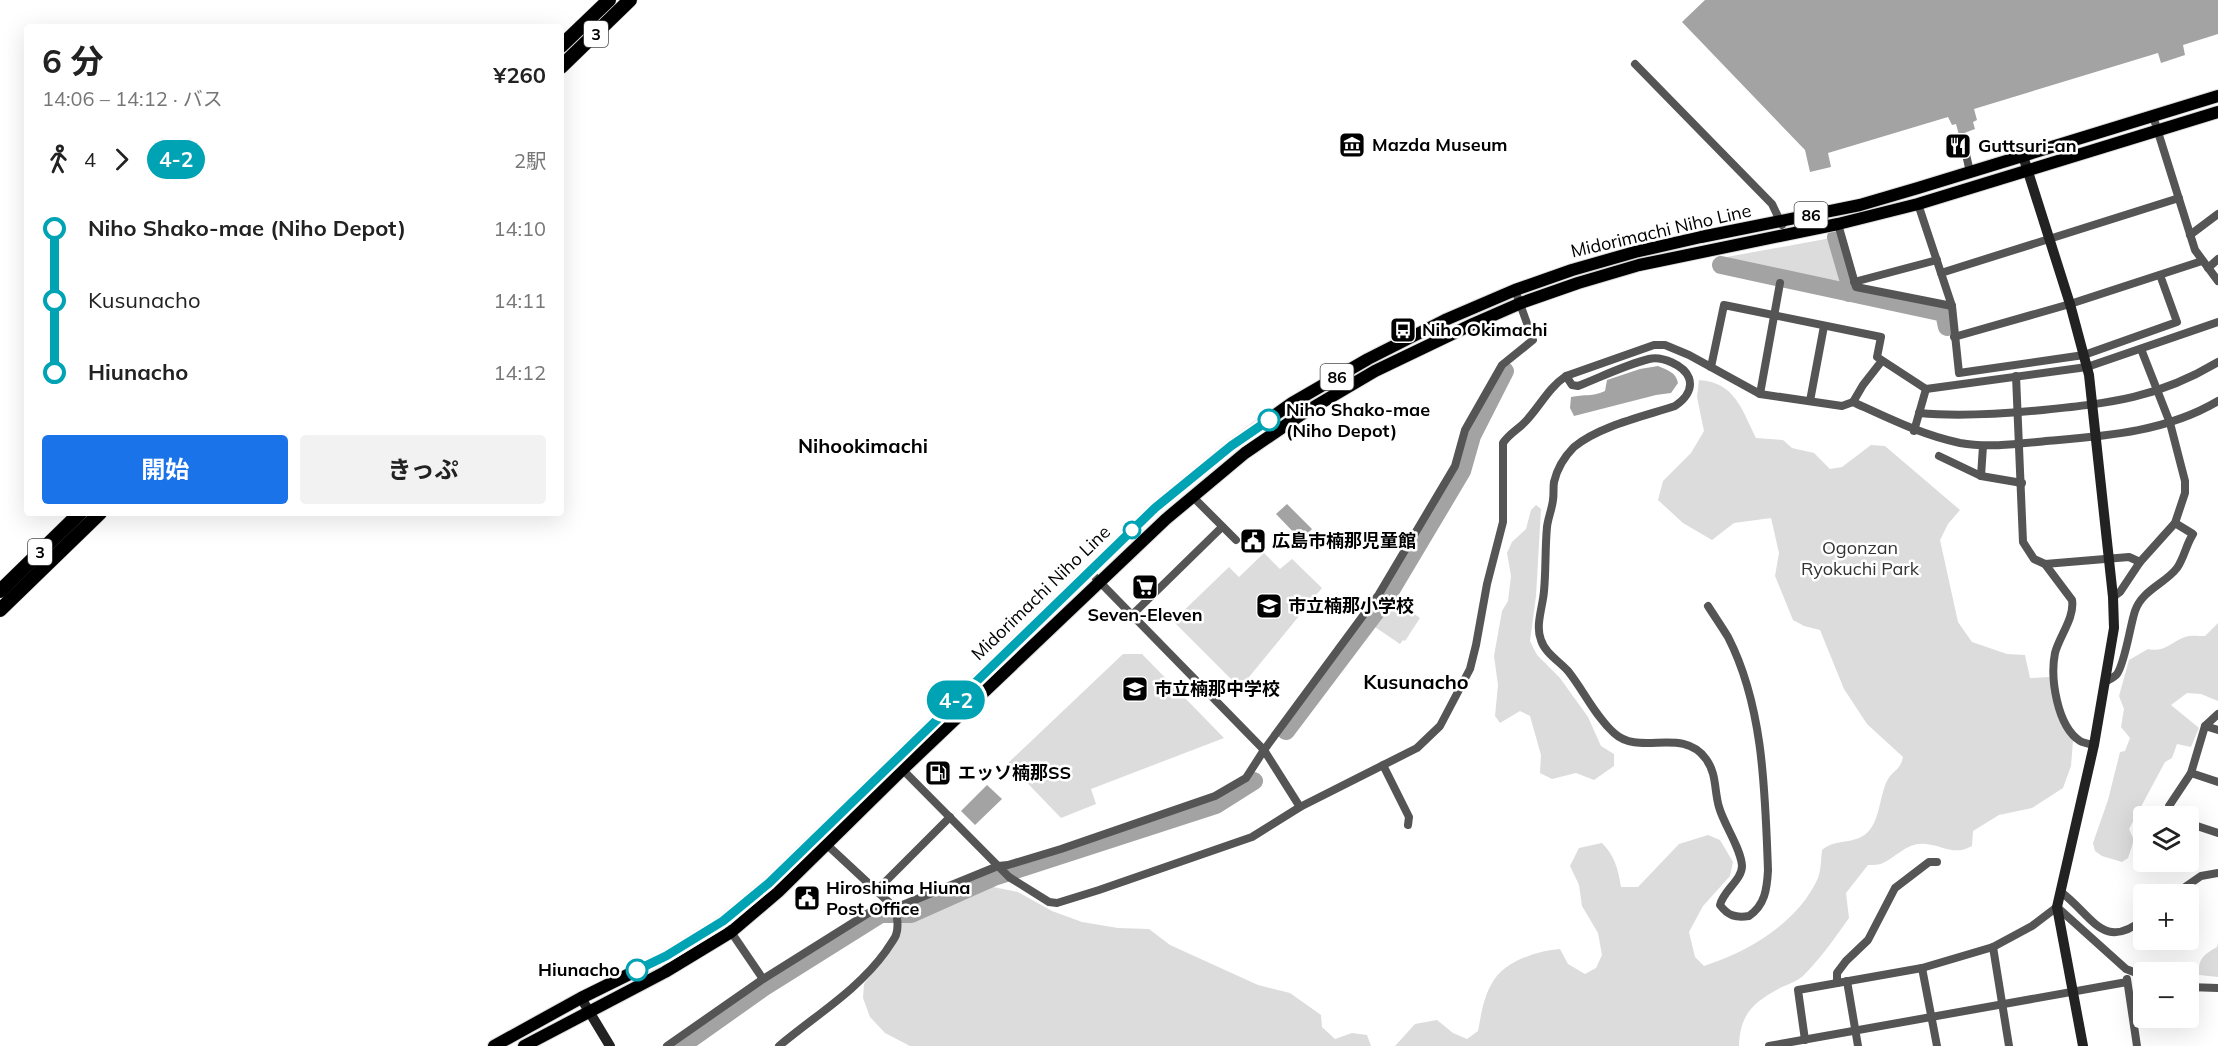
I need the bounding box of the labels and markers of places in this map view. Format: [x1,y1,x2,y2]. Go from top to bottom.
museum icon: Mazda Museum [1337,130,1367,160]
restaurant icon: Guttsuri-an [1943,131,1973,161]
place label: Mazda Museum [1372,133,1508,156]
place label: Guttsuri-an [1978,134,2077,157]
bus stop icon: Niho Okimachi [1388,315,1418,345]
place label: Niho Okimachi [1422,318,1548,341]
place label: Niho Shako-mae (Niho Depot) [1286,398,1430,442]
marker: Niho Shako-mae (Niho Depot) [1258,409,1280,431]
unlabelled marker [1123,521,1141,539]
public building icon: 広島市楠那児童館 [1238,526,1268,556]
place label: 広島市楠那児童館 [1272,529,1416,552]
supermarket icon: Seven-Eleven [1130,572,1160,602]
school or university icon: 市立楠那小学校 [1254,591,1284,621]
place label: 市立楠那小学校 [1288,594,1414,617]
place label: Seven-Eleven [1087,603,1203,626]
school or university icon: 市立楠那中学校 [1120,674,1150,704]
place label: 市立楠那中学校 [1154,677,1280,700]
fuel station icon: エッソ楠那SS [923,758,953,788]
place label: エッソ楠那SS [958,761,1071,784]
place label: Hiroshima Hiuna Post Office [826,876,970,920]
public building icon: Hiroshima Hiuna Post Office [792,883,822,913]
place label: Hiunacho [538,958,620,981]
marker: Hiunacho [626,959,648,981]

